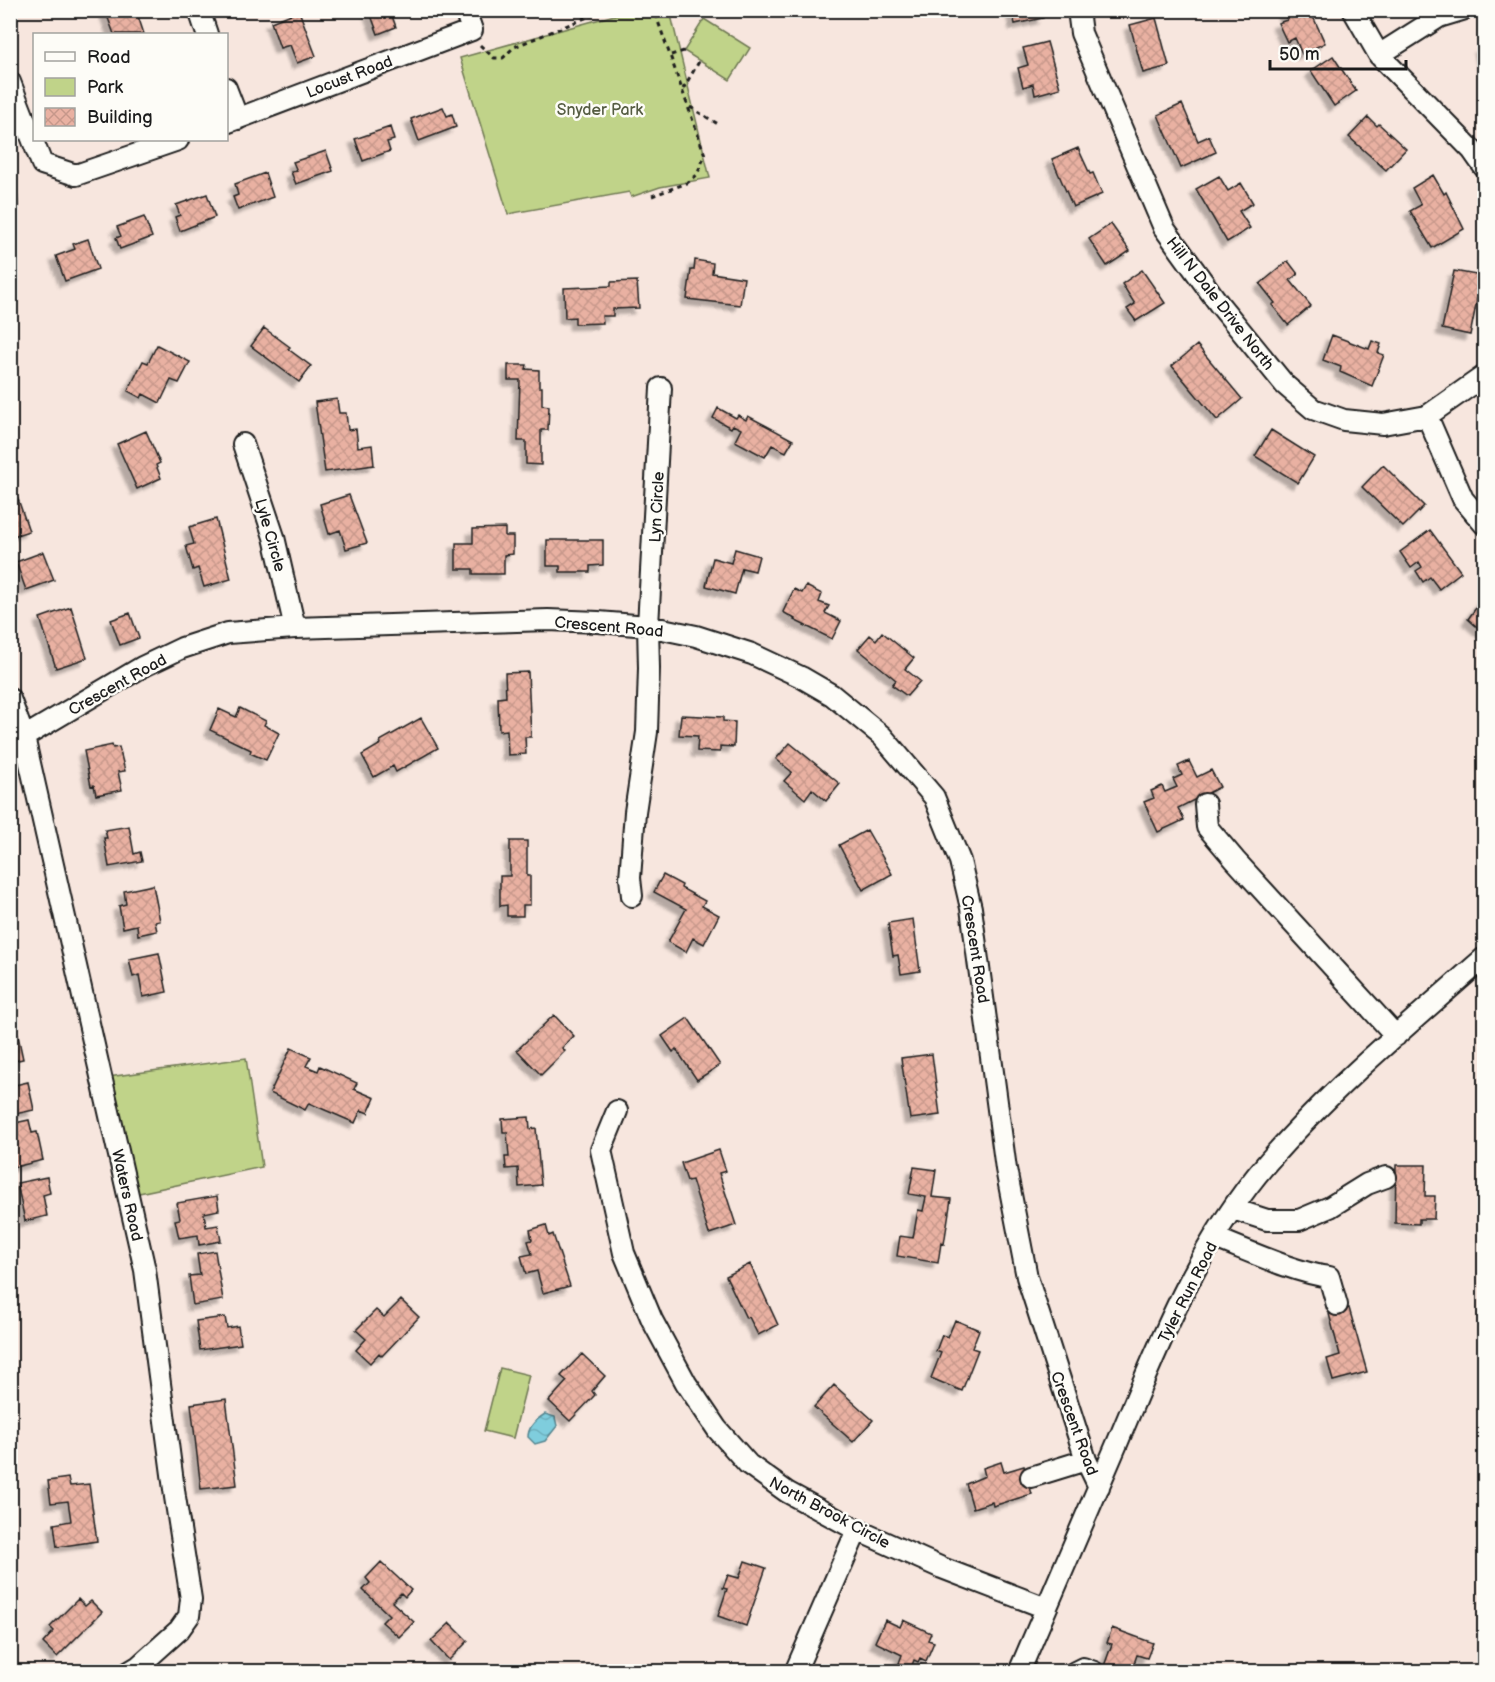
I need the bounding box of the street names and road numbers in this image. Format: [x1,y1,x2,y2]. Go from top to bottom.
street label: Locust Road [304,52,395,103]
street label: Hill N Dale Drive North [1162,234,1278,374]
street label: Lyn Circle [646,471,669,543]
street label: Lyle Circle [250,497,289,575]
street label: Crescent Road [554,613,664,642]
street label: Crescent Road [65,651,170,720]
street label: Crescent Road [957,894,992,1005]
street label: Waters Road [107,1148,146,1243]
street label: Tyler Run Road [1155,1239,1222,1346]
street label: Crescent Road [1046,1369,1101,1478]
street label: North Brook Circle [766,1473,893,1553]

